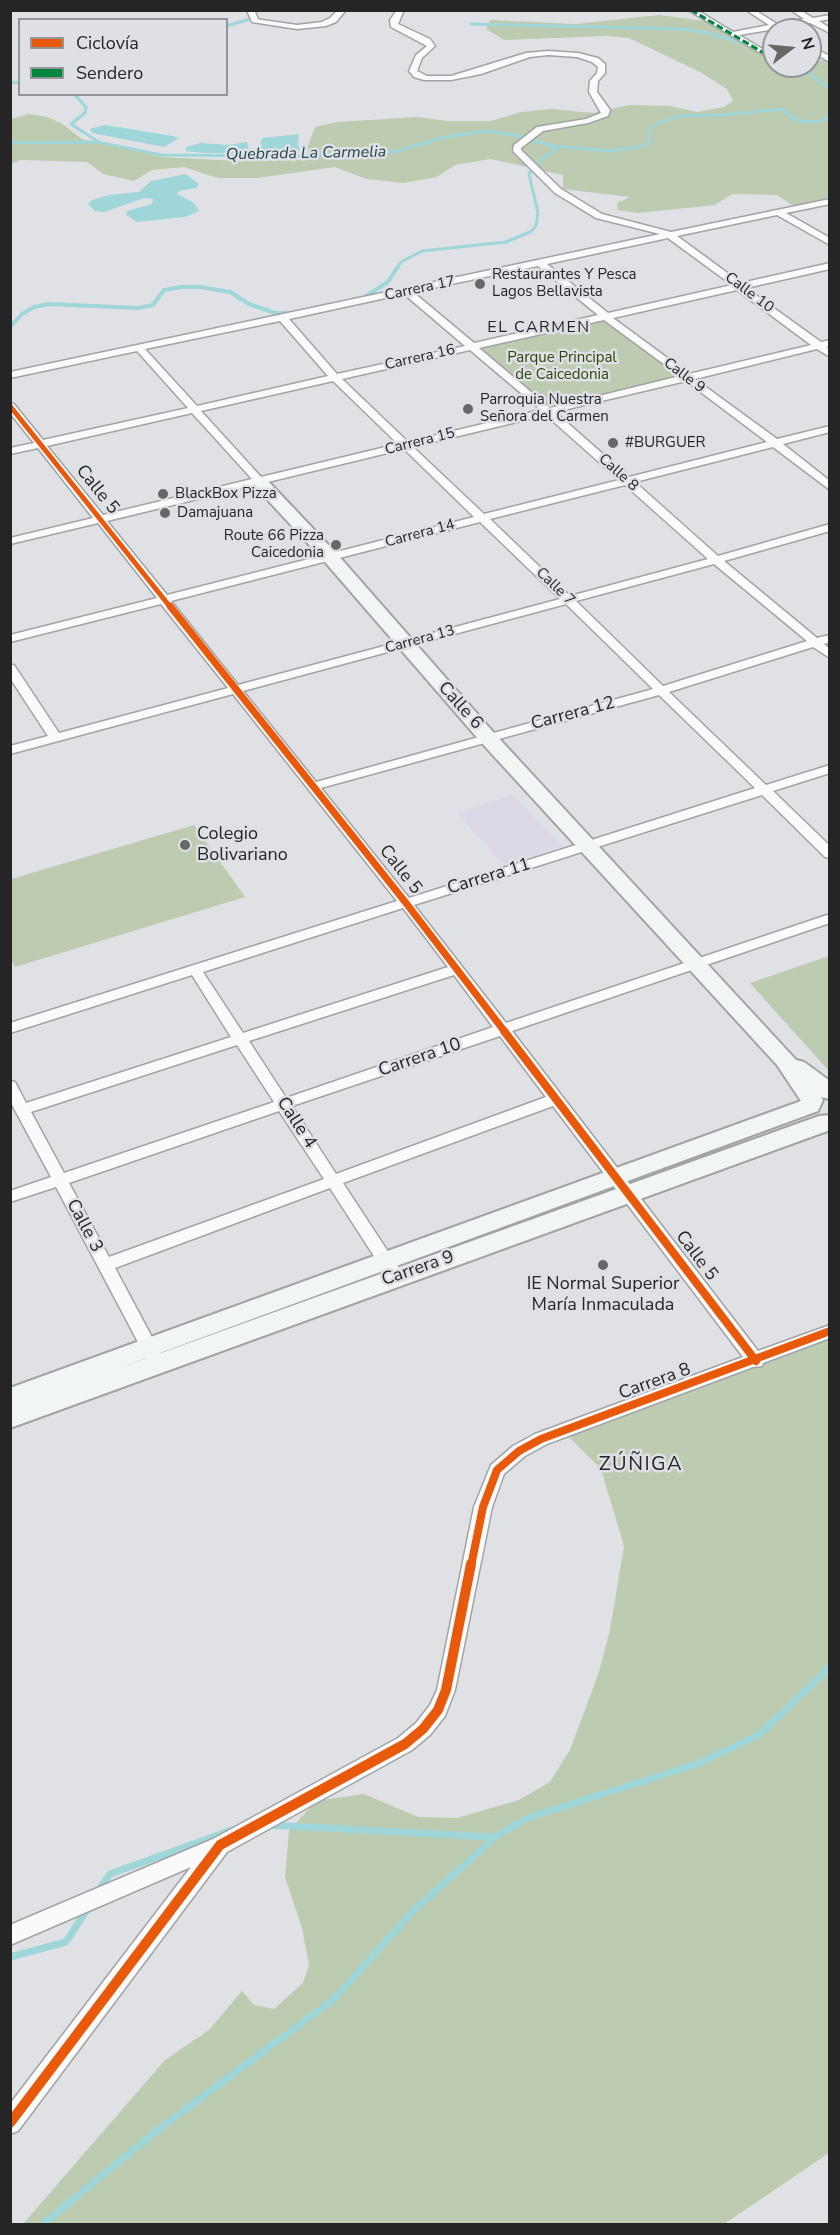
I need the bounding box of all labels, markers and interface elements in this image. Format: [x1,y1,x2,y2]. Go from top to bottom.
legend [18,18,228,96]
north arrow [762,18,822,78]
text: Ciclovía [76,31,139,55]
text: N [795,35,820,52]
text: Sendero [76,61,143,85]
water label: Quebrada La Carmelia [226,143,386,165]
place label: Restaurantes Y Pesca Lagos Bellavista [492,266,637,301]
street label: Calle 10 [721,269,777,317]
street label: Carrera 17 [383,273,457,305]
marker: Restaurantes Y Pesca Lagos Bellavista [473,277,487,291]
district label: EL CARMEN [487,318,591,338]
street label: Carrera 16 [383,341,457,375]
park label: Parque Principal de Caicedonia [507,349,617,384]
street label: Calle 9 [660,355,708,397]
place label: Parroquia Nuestra Señora del Carmen [480,391,609,426]
marker: Parroquia Nuestra Señora del Carmen [461,402,475,416]
street label: Carrera 15 [383,425,457,459]
place label: #BURGUER [625,434,706,452]
marker: #BURGUER [606,436,620,450]
street label: Calle 8 [594,450,642,496]
street label: Calle 5 [71,461,123,519]
place label: BlackBox Pizza [175,485,277,503]
marker: BlackBox Pizza [156,487,170,501]
place label: Damajuana [177,504,253,522]
marker: Damajuana [158,506,172,520]
street label: Carrera 14 [383,516,457,552]
place label: Route 66 Pizza Caicedonia [224,527,324,562]
marker: Route 66 Pizza Caicedonia [329,538,343,552]
street label: Calle 7 [532,564,578,610]
street label: Carrera 13 [383,622,457,658]
street label: Calle 6 [433,678,487,734]
street label: Carrera 12 [529,692,617,736]
place label: Colegio Bolivariano [197,824,288,866]
marker: Colegio Bolivariano [178,838,192,852]
street label: Calle 5 [374,841,426,899]
street label: Carrera 11 [445,854,533,900]
street label: Carrera 10 [376,1034,464,1082]
street label: Calle 4 [271,1093,321,1153]
street label: Calle 3 [61,1196,107,1256]
street label: Calle 5 [670,1227,722,1285]
street label: Carrera 9 [379,1247,457,1291]
marker: IE Normal Superior María Inmaculada [596,1258,610,1272]
place label: IE Normal Superior María Inmaculada [527,1274,679,1316]
street label: Carrera 8 [616,1359,694,1405]
district label: ZÚÑIGA [599,1453,683,1477]

